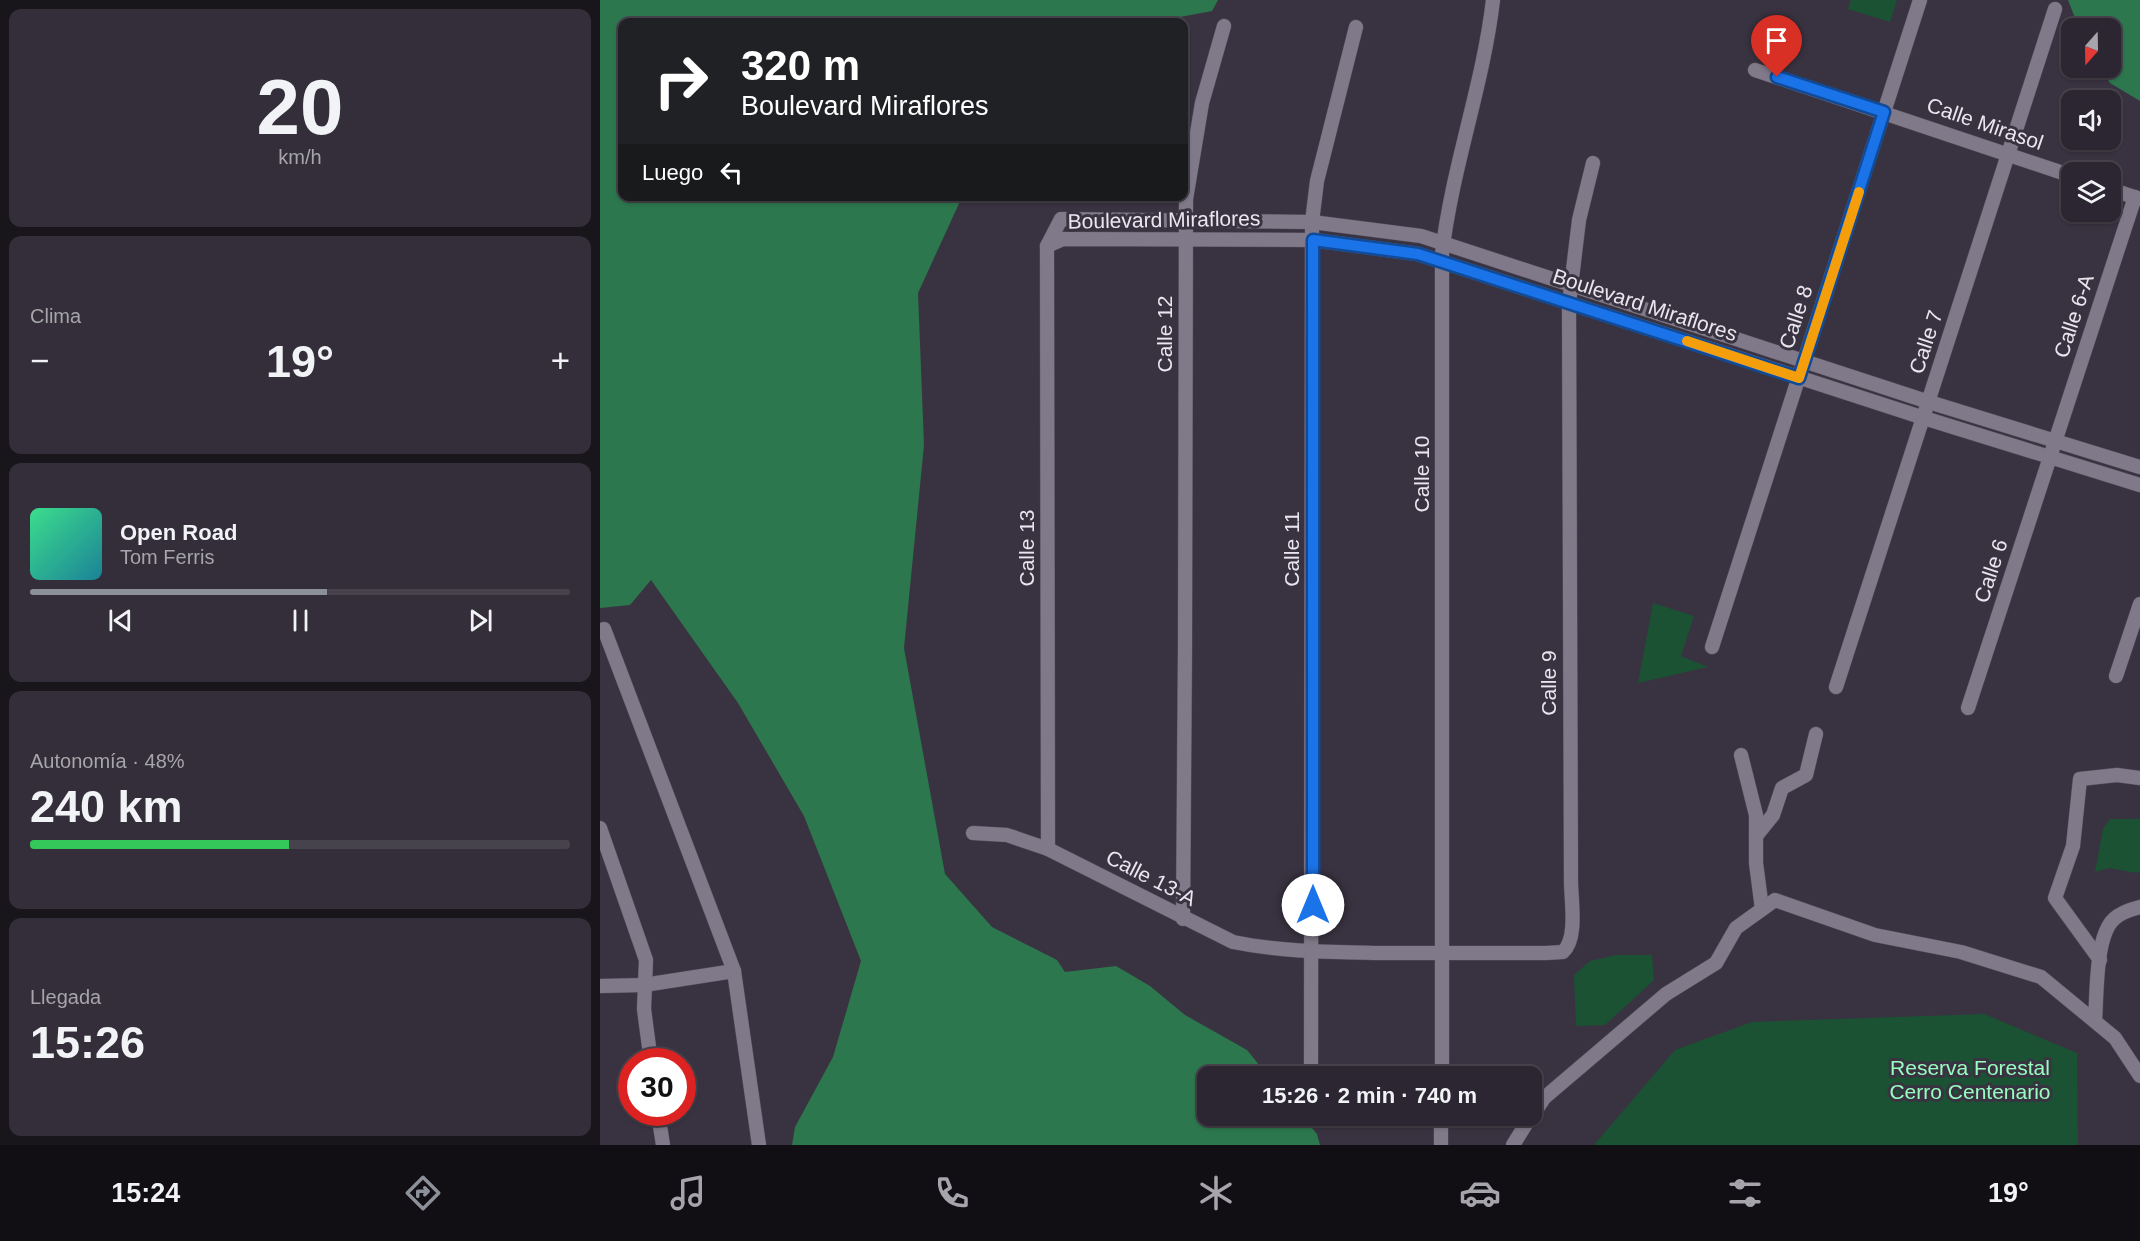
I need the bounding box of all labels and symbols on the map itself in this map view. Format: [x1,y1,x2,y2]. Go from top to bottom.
pin [1751,15,1802,77]
north arrow [2061,18,2121,78]
street label: Calle Mirasol [1924,93,2046,154]
street label: Boulevard Miraflores [1068,206,1260,233]
street label: Boulevard Miraflores [1550,264,1740,345]
street label: Calle 6-A [2049,271,2098,360]
street label: Calle 8 [1774,282,1817,351]
street label: Calle 12 [1153,295,1176,373]
street label: Calle 7 [1904,307,1947,376]
street label: Calle 10 [1410,435,1433,513]
street label: Calle 13 [1015,509,1038,587]
street label: Calle 11 [1280,511,1303,587]
street label: Calle 6 [1969,536,2012,605]
street label: Calle 9 [1537,650,1560,716]
street label: Calle 13-A [1102,845,1200,910]
position arrow [1281,873,1345,937]
speed limit sign: 30 [618,1048,696,1126]
park label: Reserva Forestal Cerro Centenario [1889,1056,2051,1103]

